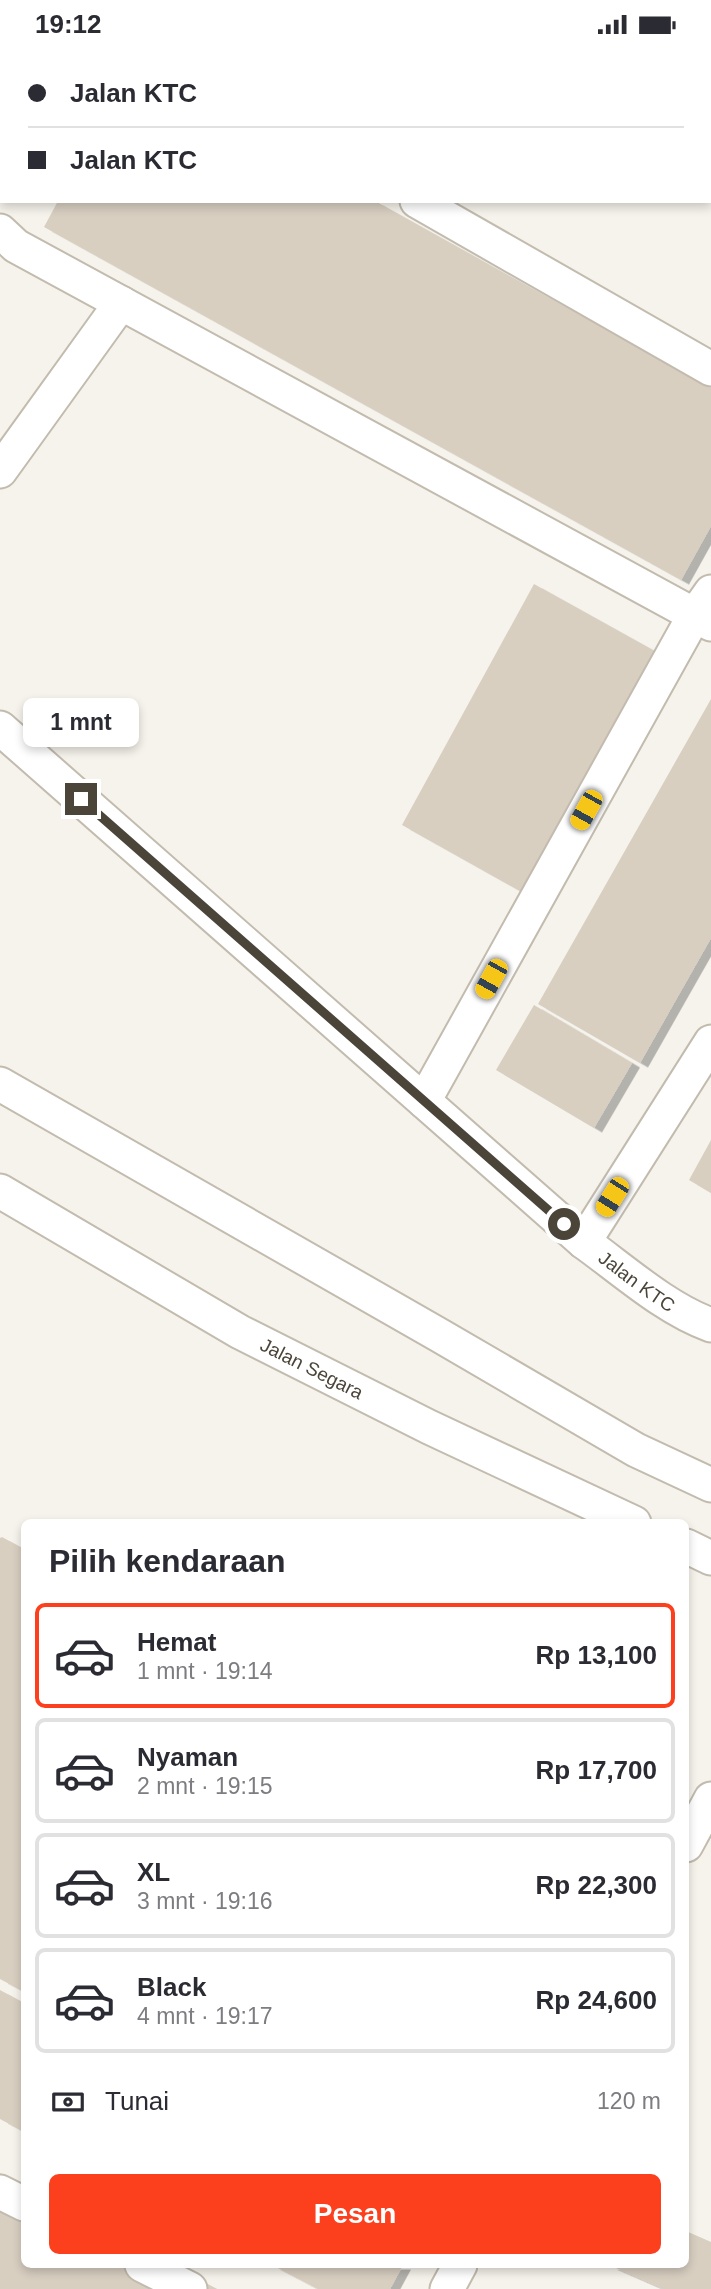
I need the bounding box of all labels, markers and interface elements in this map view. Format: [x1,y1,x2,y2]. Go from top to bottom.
text: 19:12 [35,9,102,39]
text: Jalan KTC [70,78,197,108]
text: Jalan KTC [70,145,197,175]
callout: 1 mnt [23,697,139,747]
text: 1 mnt [50,709,112,735]
route end [65,783,97,815]
car [567,787,606,833]
car [472,956,511,1002]
car [592,1174,633,1220]
route start [548,1208,580,1240]
street label: Jalan KTC [595,1247,679,1316]
street label: Jalan Segara [257,1334,367,1403]
text: Pilih kendaraan [49,1543,286,1579]
icon: car [53,1624,116,1687]
text: Hemat [137,1627,216,1657]
text: Rp 13,100 [536,1640,657,1670]
text: 1 mnt · 19:14 [137,1658,273,1684]
icon: car [53,1739,116,1802]
text: Nyaman [137,1742,238,1772]
text: Rp 17,700 [536,1755,657,1785]
text: 2 mnt · 19:15 [137,1773,273,1799]
icon: car [53,1854,116,1917]
text: XL [137,1857,170,1887]
text: Rp 22,300 [536,1870,657,1900]
text: 3 mnt · 19:16 [137,1888,273,1914]
icon: car [53,1969,116,2032]
text: Black [137,1972,206,2002]
text: Rp 24,600 [536,1985,657,2015]
text: 4 mnt · 19:17 [137,2003,273,2029]
icon: cash [49,2083,87,2121]
text: Tunai [105,2086,169,2116]
text: 120 m [597,2088,661,2114]
button: Pesan [49,2174,661,2254]

